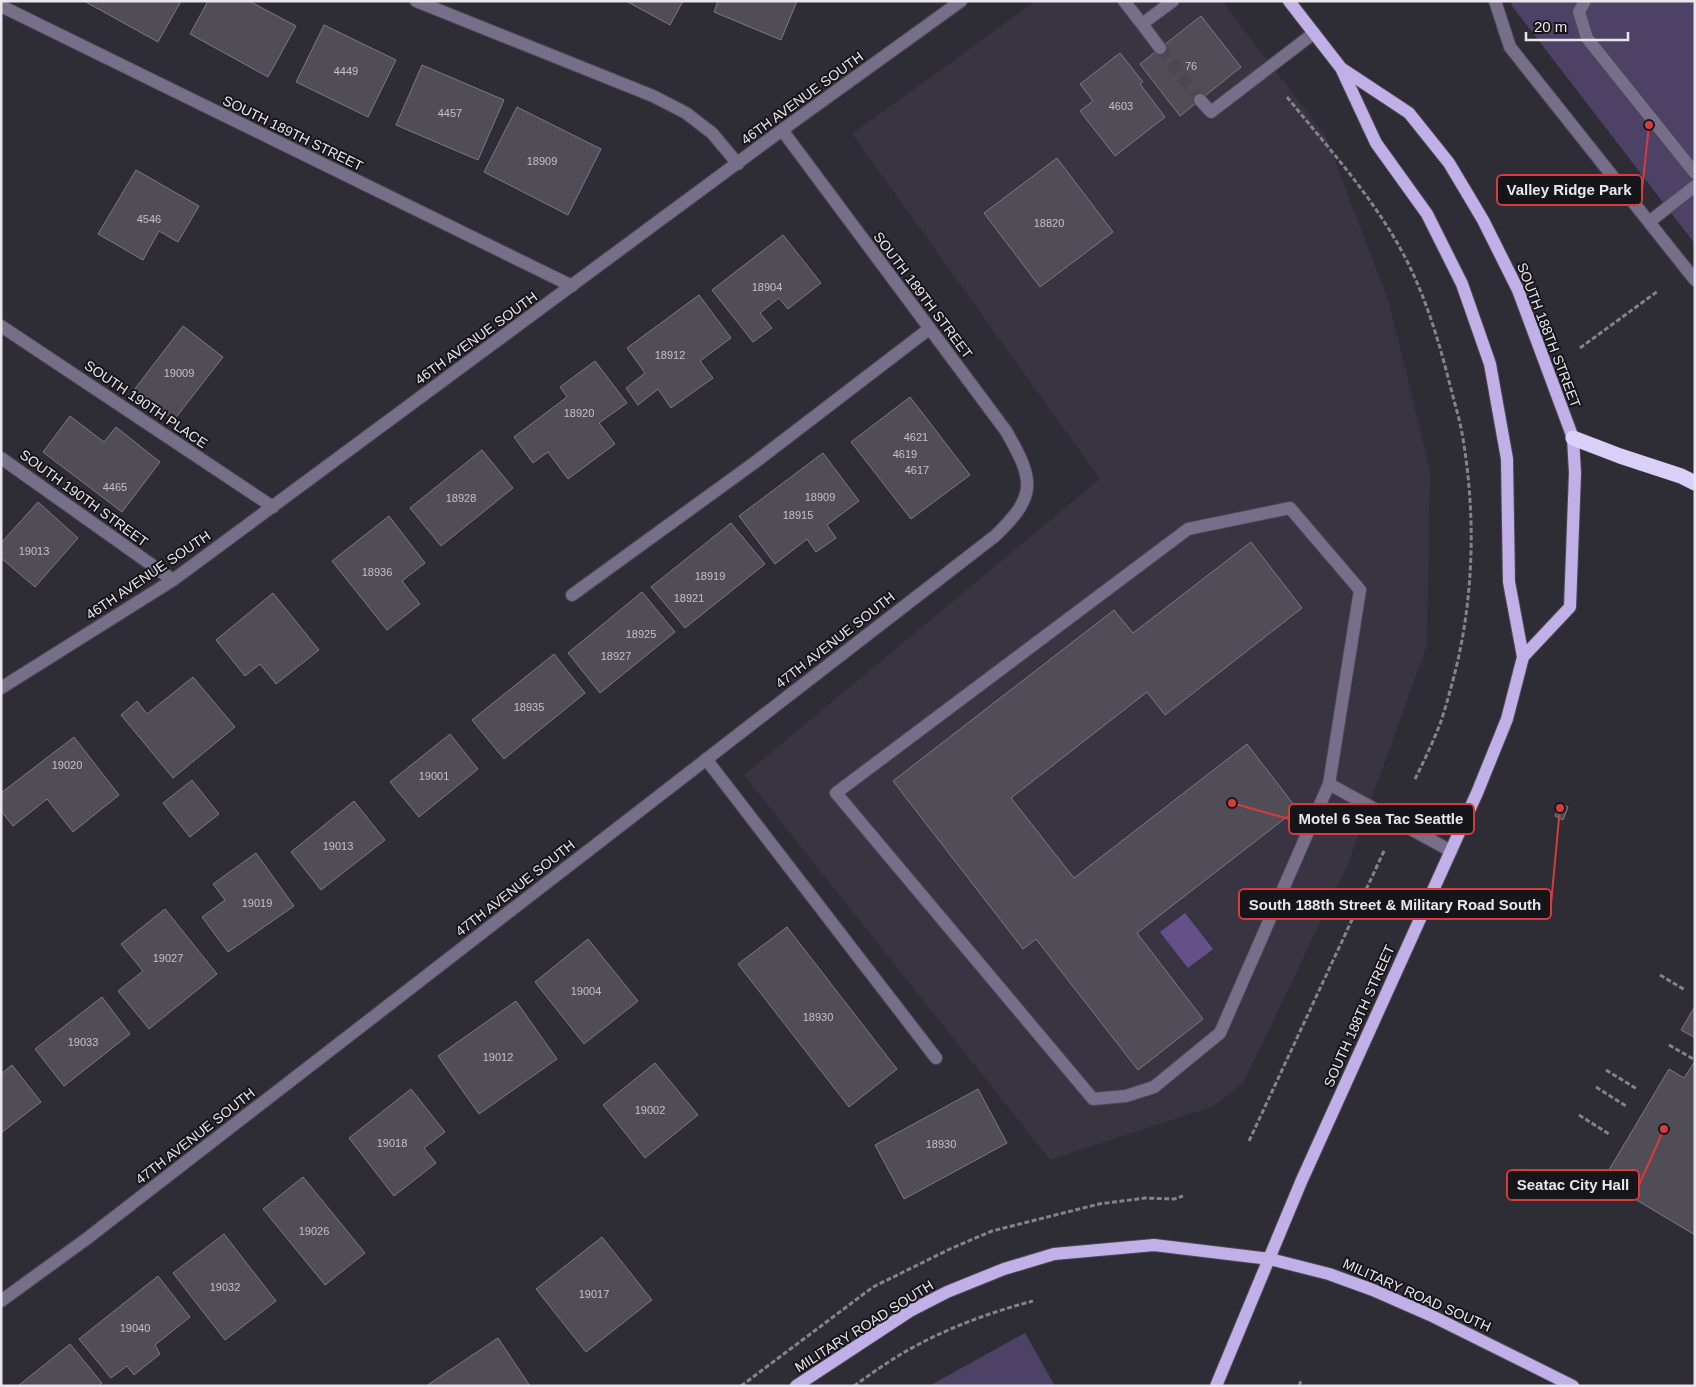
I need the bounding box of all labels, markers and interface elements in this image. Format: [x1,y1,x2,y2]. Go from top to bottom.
scale bar [1526,10,1628,42]
text: 20 m [1534,18,1567,35]
street label: 46TH AVENUE SOUTH [738,48,866,148]
house number: 76 [1185,60,1197,72]
house number: 4449 [334,65,358,77]
street label: SOUTH 189TH STREET [220,92,366,174]
house number: 4603 [1109,100,1133,112]
house number: 4457 [438,107,462,119]
house number: 18909 [527,155,557,167]
callout: Valley Ridge Park [1497,175,1642,205]
text: Valley Ridge Park [1506,181,1632,198]
house number: 4546 [137,213,161,225]
house number: 18820 [1034,217,1064,229]
street label: SOUTH 189TH STREET [870,229,976,362]
street label: SOUTH 188TH STREET [1514,260,1584,410]
house number: 18904 [752,281,782,293]
street label: 46TH AVENUE SOUTH [412,288,540,388]
house number: 18912 [655,349,685,361]
street label: SOUTH 190TH PLACE [82,357,210,451]
house number: 19009 [164,367,194,379]
house number: 18920 [564,407,594,419]
house number: 4621 [904,431,928,443]
street label: SOUTH 190TH STREET [17,446,151,550]
house number: 4619 [893,448,917,460]
house number: 4617 [905,464,929,476]
house number: 4465 [103,481,127,493]
house number: 18909 [805,491,835,503]
house number: 18928 [446,492,476,504]
house number: 18915 [783,509,813,521]
street label: 46TH AVENUE SOUTH [83,527,213,623]
house number: 19013 [19,545,49,557]
house number: 18936 [362,566,392,578]
house number: 18919 [695,570,725,582]
street label: 47TH AVENUE SOUTH [772,589,898,691]
house number: 18921 [674,592,704,604]
house number: 18925 [626,628,656,640]
house number: 18927 [601,650,631,662]
house number: 18935 [514,701,544,713]
house number: 19020 [52,759,82,771]
house number: 19001 [419,770,449,782]
callout: Motel 6 Sea Tac Seattle [1289,804,1474,834]
text: Motel 6 Sea Tac Seattle [1299,810,1463,827]
street label: 47TH AVENUE SOUTH [452,837,578,939]
house number: 19013 [323,840,353,852]
callout: South 188th Street & Military Road South [1239,889,1551,919]
text: South 188th Street & Military Road South [1249,896,1541,913]
house number: 19019 [242,897,272,909]
street label: SOUTH 188TH STREET [1320,942,1398,1090]
house number: 19027 [153,952,183,964]
house number: 19004 [571,985,601,997]
house number: 18930 [803,1011,833,1023]
house number: 19033 [68,1036,98,1048]
house number: 19012 [483,1051,513,1063]
street label: 47TH AVENUE SOUTH [132,1085,258,1187]
house number: 19002 [635,1104,665,1116]
house number: 19018 [377,1137,407,1149]
house number: 18930 [926,1138,956,1150]
callout: Seatac City Hall [1507,1170,1639,1200]
text: Seatac City Hall [1517,1176,1629,1193]
house number: 19026 [299,1225,329,1237]
street label: MILITARY ROAD SOUTH [1341,1255,1493,1335]
street label: MILITARY ROAD SOUTH [792,1277,936,1375]
house number: 19032 [210,1281,240,1293]
house number: 19017 [579,1288,609,1300]
house number: 19040 [120,1322,150,1334]

